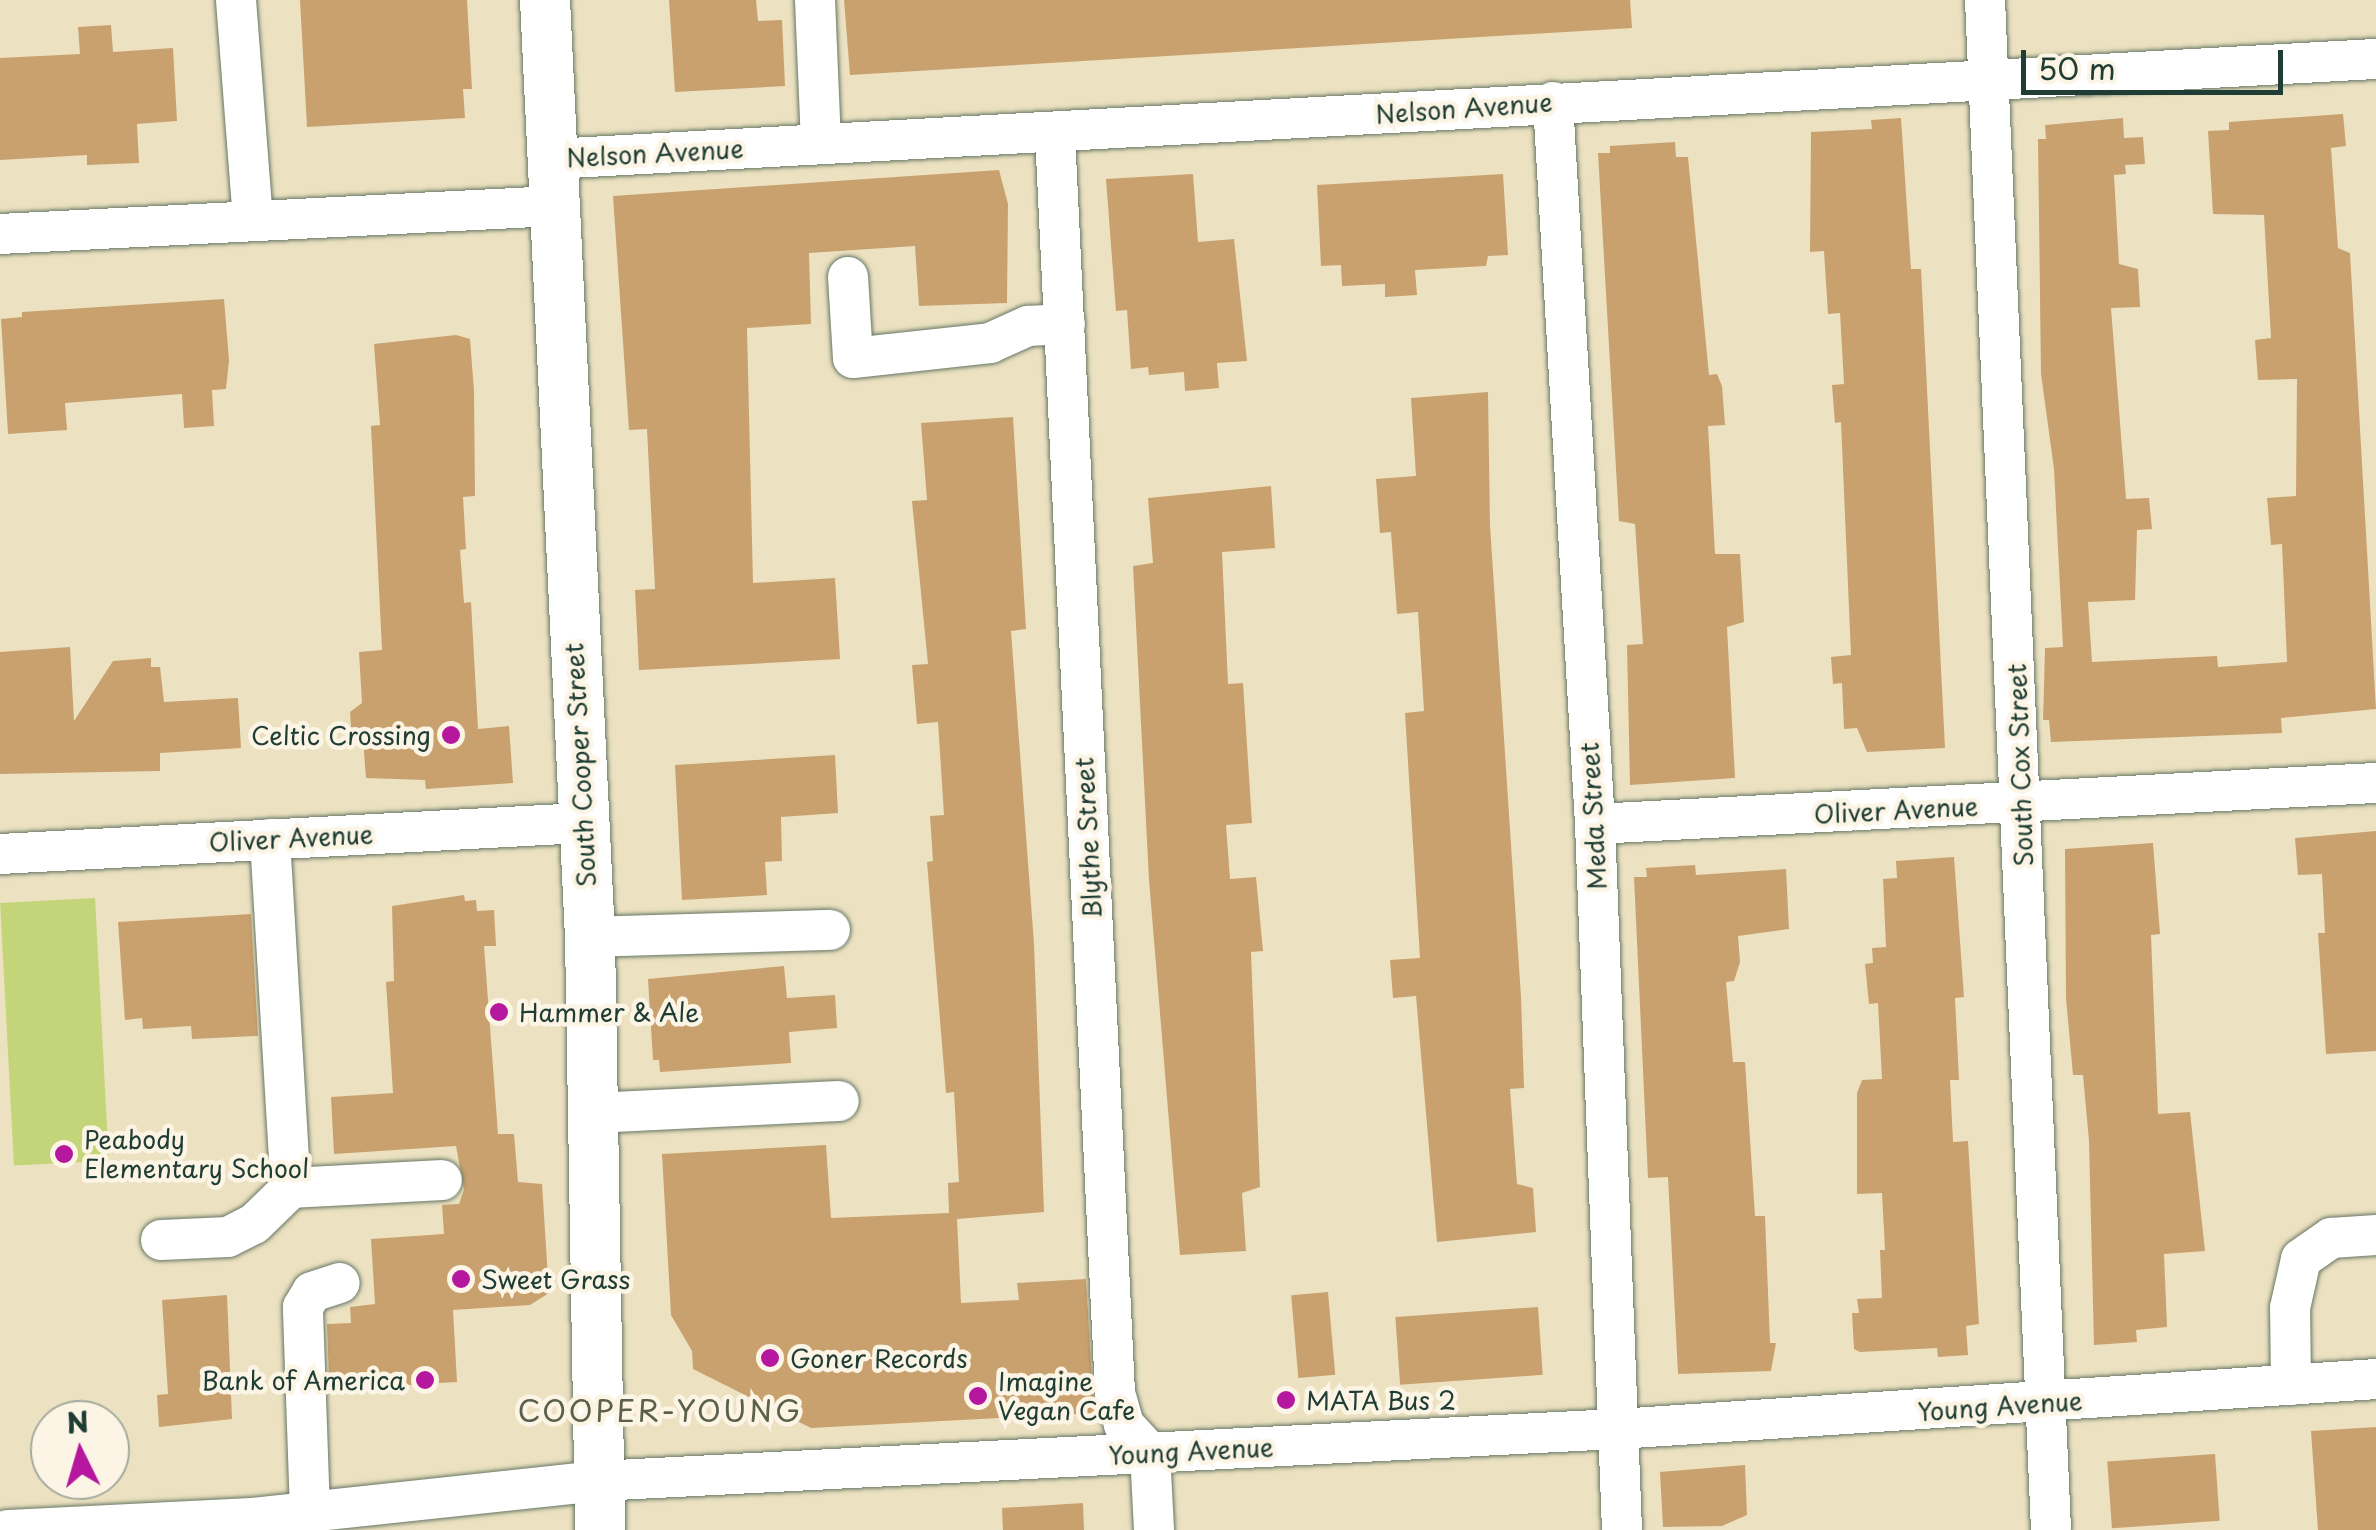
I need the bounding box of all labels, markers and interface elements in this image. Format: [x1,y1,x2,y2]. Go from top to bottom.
scale bar [2026,30,2288,92]
text: 50 m [2038,45,2116,90]
street label: Nelson Avenue [1376,87,1552,129]
street label: Nelson Avenue [567,133,743,173]
street label: South Cooper Street [559,642,601,888]
street label: South Cox Street [2001,661,2039,869]
place label: Celtic Crossing [252,720,431,750]
marker: Celtic Crossing [440,724,462,746]
street label: Meda Street [1574,741,1612,891]
street label: Blythe Street [1069,757,1107,919]
street label: Oliver Avenue [1813,791,1979,829]
street label: Oliver Avenue [208,819,374,857]
place label: Hammer & Ale [519,997,700,1027]
marker: Hammer & Ale [488,1001,510,1023]
place label: Peabody Elementary School [84,1125,309,1184]
marker: Peabody Elementary School [53,1143,75,1165]
place label: Sweet Grass [481,1264,632,1294]
marker: Sweet Grass [450,1268,472,1290]
place label: Goner Records [790,1343,968,1373]
marker: Goner Records [759,1347,781,1369]
place label: Bank of America [201,1365,405,1395]
place label: Imagine Vegan Cafe [998,1367,1135,1426]
marker: Bank of America [414,1369,436,1391]
marker: Imagine Vegan Cafe [967,1385,989,1407]
place label: MATA Bus 2 [1306,1385,1458,1415]
street label: Young Avenue [1917,1385,2083,1427]
marker: MATA Bus 2 [1275,1389,1297,1411]
district label: COOPER-YOUNG [519,1392,801,1428]
text: N [65,1399,90,1444]
north arrow [30,1400,130,1500]
street label: Young Avenue [1108,1432,1274,1470]

